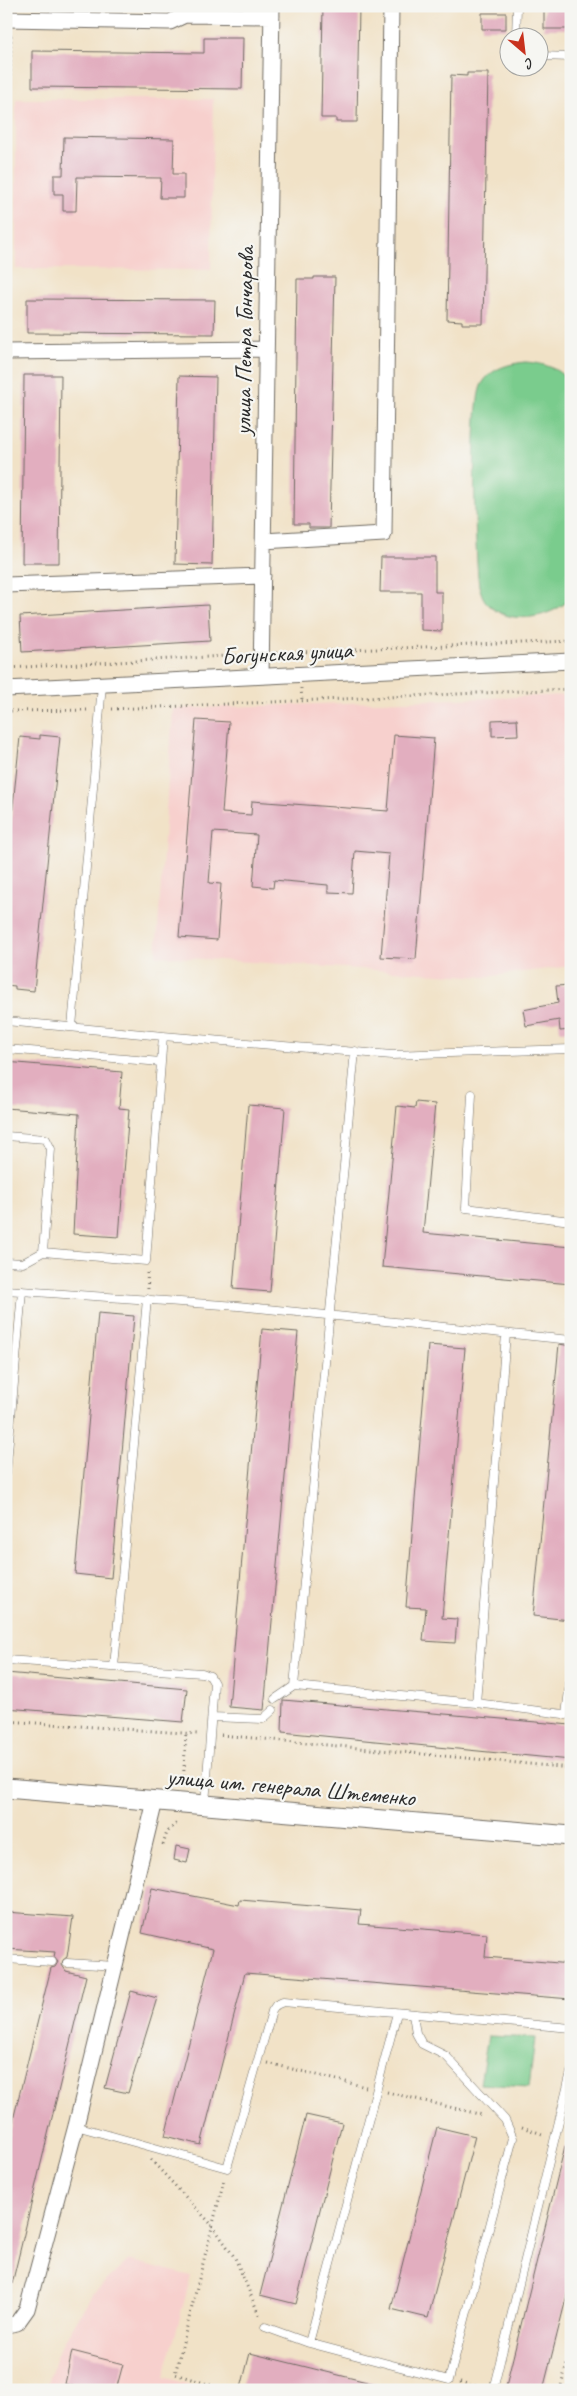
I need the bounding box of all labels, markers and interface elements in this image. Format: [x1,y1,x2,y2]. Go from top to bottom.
north arrow [500,28,550,78]
text: С [521,54,537,73]
street label: улица Петра Гончарова [227,244,261,438]
street label: Богунская улица [221,635,355,671]
street label: улица им. генерала Штеменко [164,1761,418,1813]

